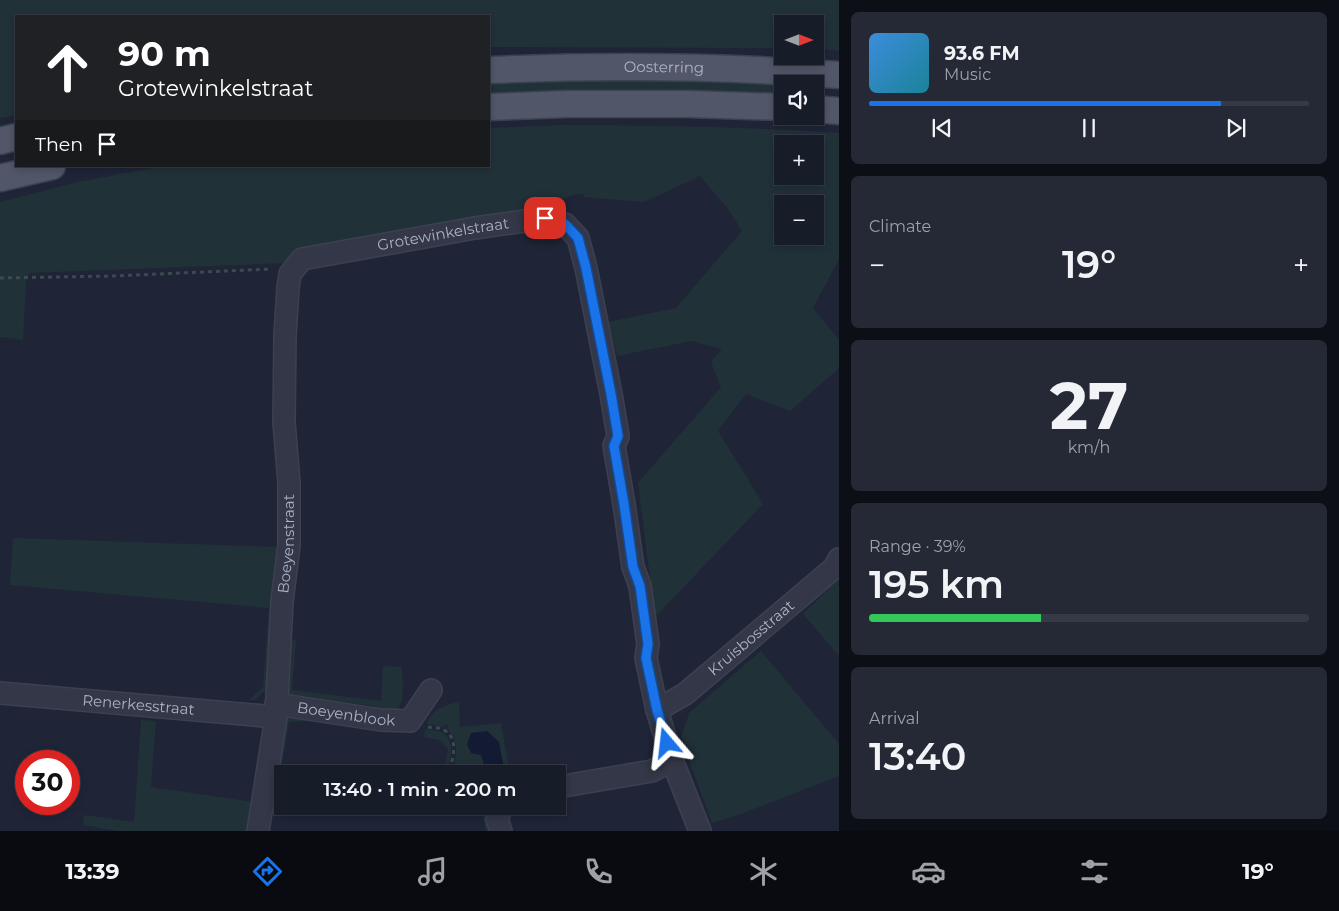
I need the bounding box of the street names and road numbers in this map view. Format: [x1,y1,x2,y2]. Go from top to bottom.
street label: Oosterring [624,57,704,77]
street label: Grotewinkelstraat [376,213,510,254]
street label: Boeyenstraat [273,494,298,594]
street label: Kruisbosstraat [704,596,798,680]
street label: Renerkesstraat [82,690,195,719]
street label: Boeyenblook [296,697,396,729]

